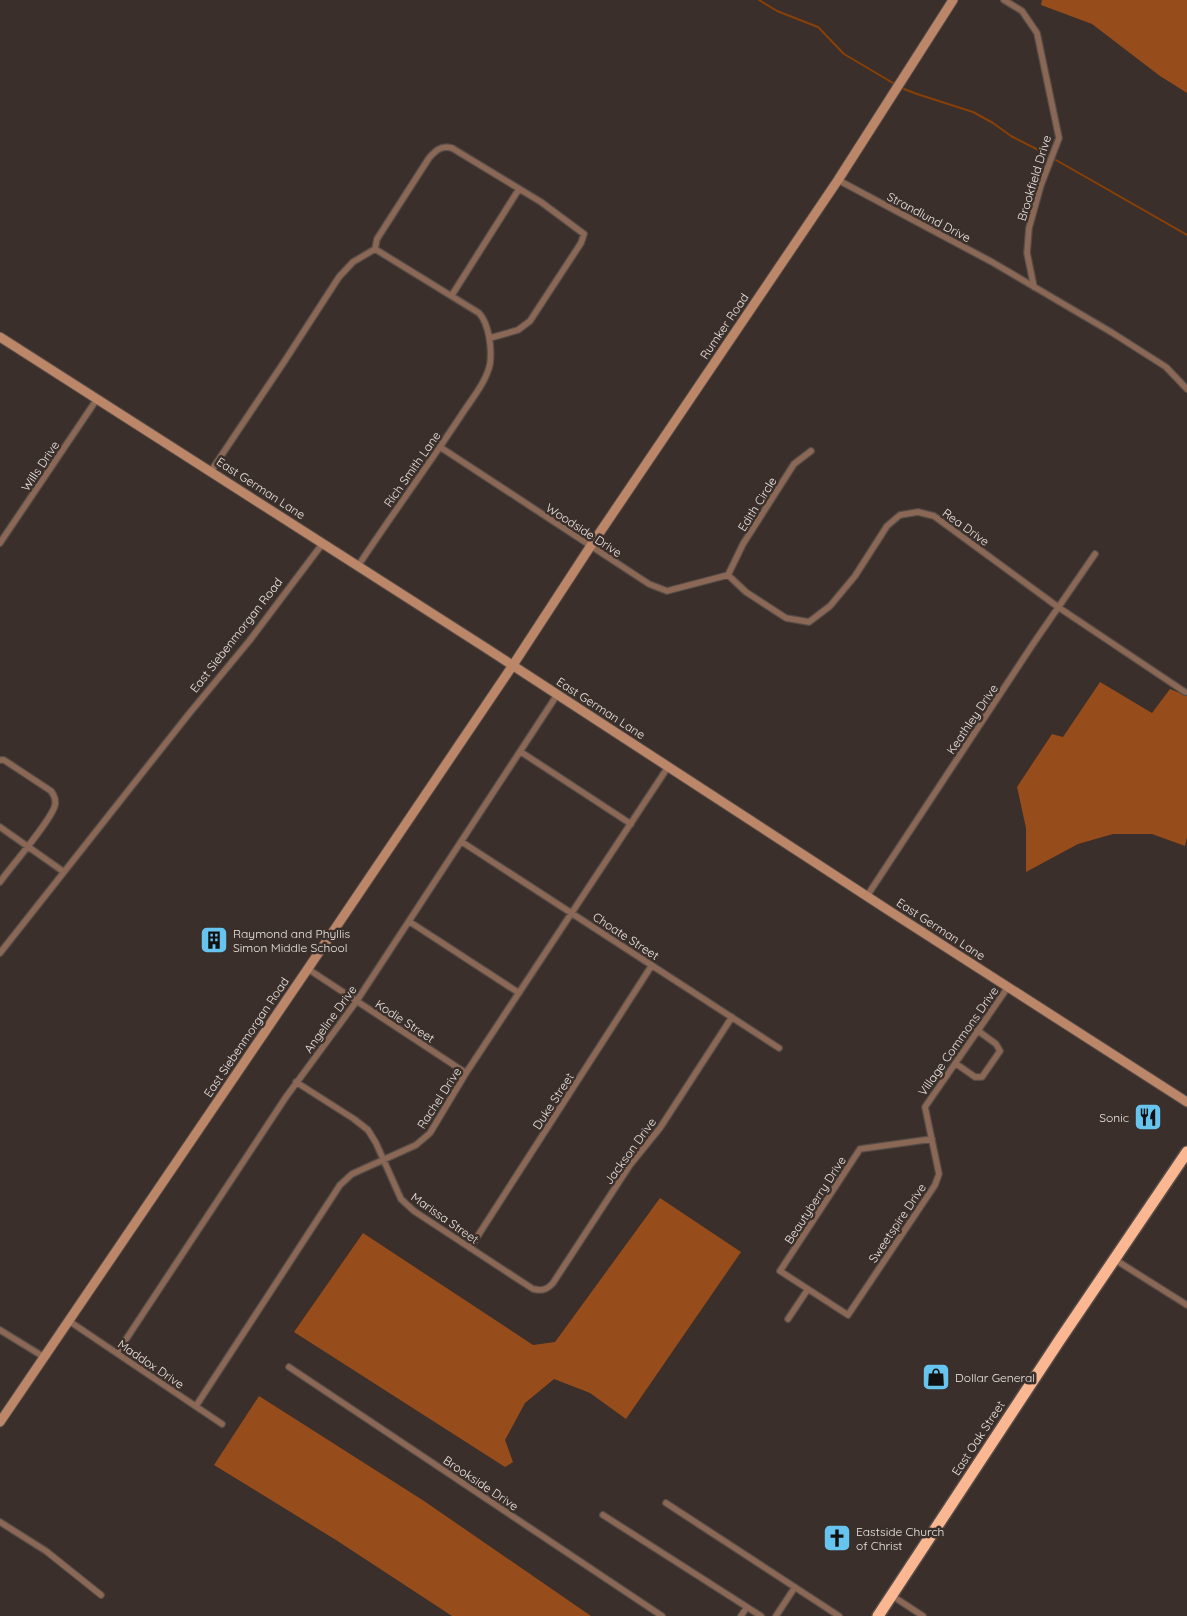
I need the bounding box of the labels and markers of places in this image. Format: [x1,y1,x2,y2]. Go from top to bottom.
building icon: Raymond and Phyllis Simon Middle School [199,925,229,955]
place label: Raymond and Phyllis Simon Middle School [233,926,350,955]
restaurant icon: Sonic [1133,1102,1163,1132]
place label: Sonic [1099,1110,1129,1125]
shop icon: Dollar General [921,1362,951,1392]
place label: Dollar General [955,1370,1035,1385]
church icon: Eastside Church of Christ [822,1523,852,1553]
place label: Eastside Church of Christ [856,1524,944,1553]

